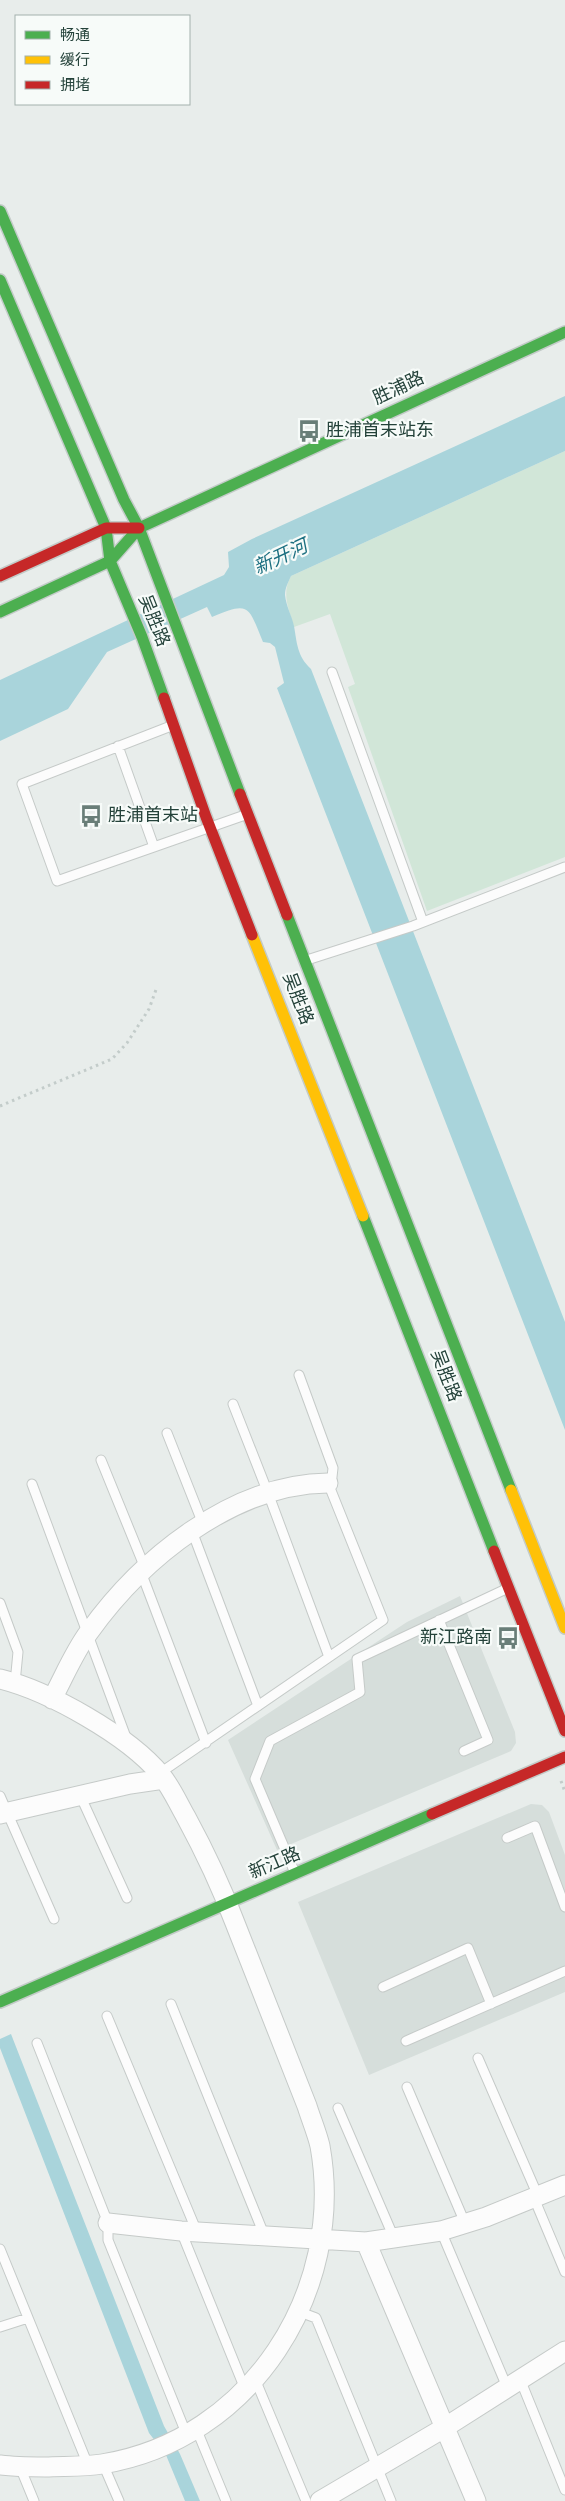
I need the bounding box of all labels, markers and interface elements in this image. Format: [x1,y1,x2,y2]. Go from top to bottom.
legend [15,15,190,105]
text: 畅通 [60,27,90,46]
text: 缓行 [60,52,90,71]
text: 拥堵 [60,77,90,96]
street label: 胜浦路 [370,367,428,411]
bus stop icon: 胜浦首末站东 [296,418,322,444]
place label: 胜浦首末站东 [326,420,434,443]
water label: 新开河 [250,533,316,581]
street label: 吴胜路 [132,592,174,650]
bus stop icon: 胜浦首末站 [78,803,104,829]
place label: 胜浦首末站 [108,805,198,828]
street label: 吴胜路 [277,970,317,1028]
street label: 吴胜路 [425,1347,465,1405]
bus stop icon: 新江路南 [495,1625,521,1651]
place label: 新江路南 [420,1627,492,1650]
street label: 新江路 [246,1843,304,1885]

